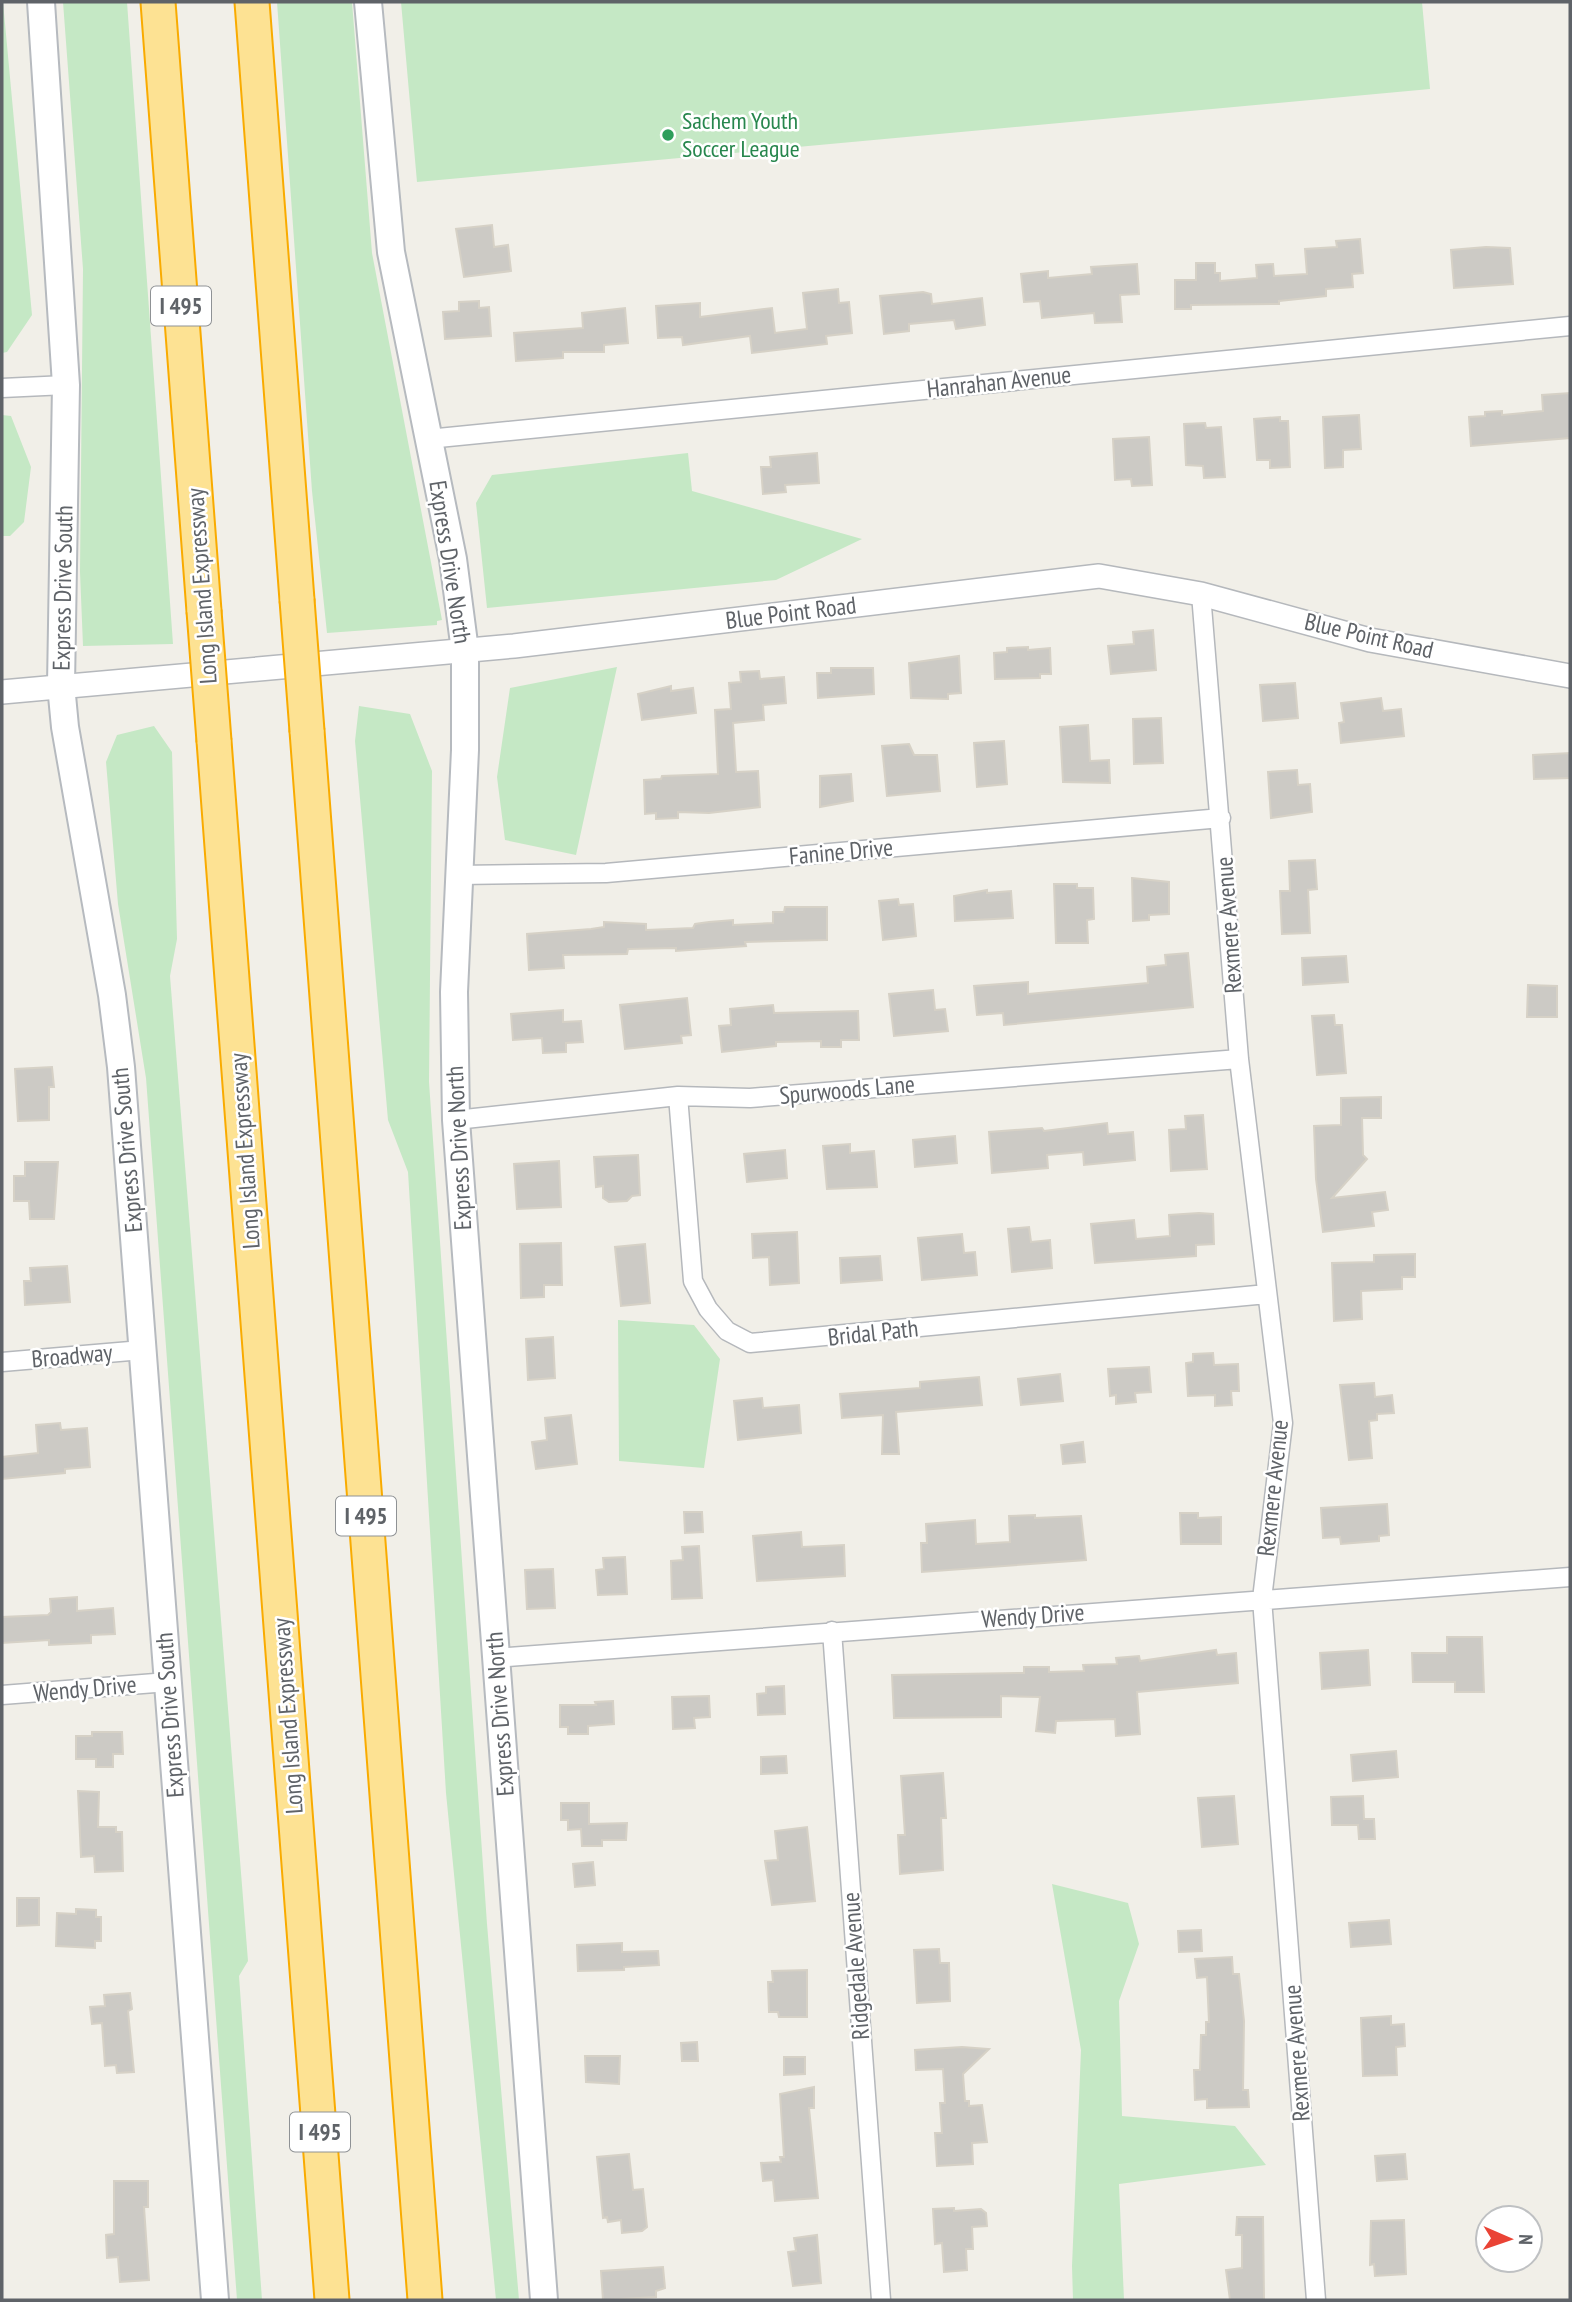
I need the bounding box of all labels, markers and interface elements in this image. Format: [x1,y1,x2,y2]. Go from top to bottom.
place label: Sachem Youth Soccer League [682,105,800,164]
marker: Sachem Youth Soccer League [660,127,676,143]
road number: I 495 [151,286,211,326]
street label: Hanrahan Avenue [925,359,1073,404]
street label: Express Drive North [422,478,479,646]
street label: Long Island Expressway [179,487,224,685]
street label: Express Drive South [46,505,79,671]
street label: Blue Point Road [724,589,858,636]
street label: Blue Point Road [1302,606,1437,665]
street label: Fanine Drive [788,832,894,871]
street label: Rexmere Avenue [1208,856,1249,995]
street label: Long Island Expressway [222,1052,267,1250]
street label: Express Drive North [439,1065,478,1231]
street label: Express Drive South [104,1066,149,1234]
street label: Spurwoods Lane [778,1068,916,1111]
street label: Bridal Path [826,1312,920,1353]
street label: Broadway [30,1337,114,1374]
street label: Rexmere Avenue [1250,1418,1295,1558]
road number: I 495 [336,1497,396,1536]
street label: Wendy Drive [980,1596,1085,1635]
street label: Long Island Expressway [265,1617,310,1815]
street label: Express Drive South [148,1631,191,1799]
street label: Express Drive North [478,1631,521,1797]
street label: Wendy Drive [32,1669,138,1708]
street label: Ridgedale Avenue [835,1891,876,2041]
street label: Rexmere Avenue [1276,1984,1317,2123]
road number: I 495 [290,2112,350,2152]
north arrow [1474,2204,1544,2274]
text: N [1514,2234,1538,2245]

